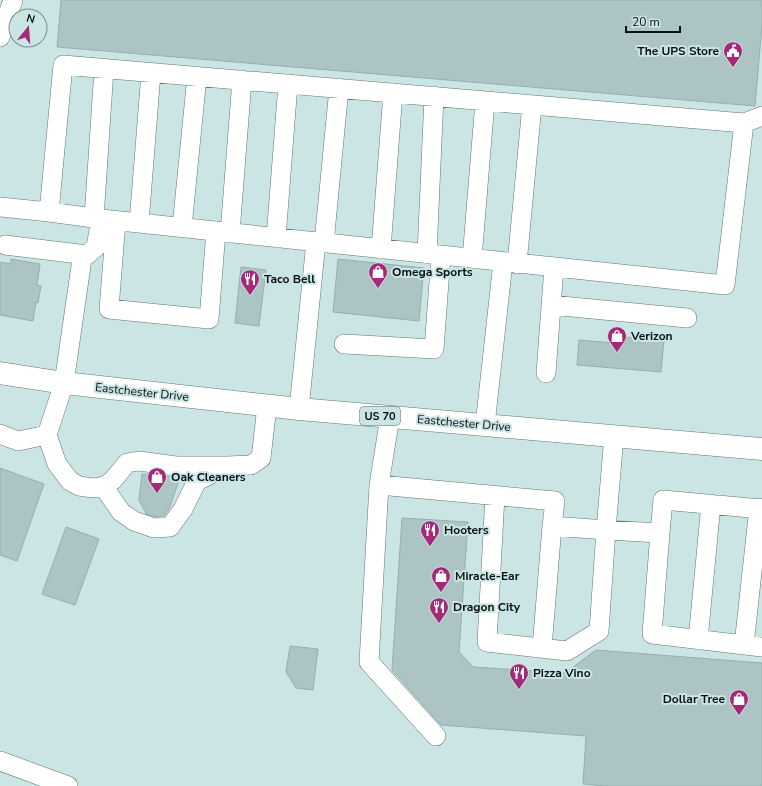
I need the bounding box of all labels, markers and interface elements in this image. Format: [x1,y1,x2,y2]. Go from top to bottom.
north arrow [8,8,48,48]
scale bar [626,8,680,34]
text: N [25,11,37,27]
text: 20 m [632,14,660,30]
public building icon: The UPS Store [722,40,744,68]
place label: The UPS Store [637,43,719,59]
shop icon: Omega Sports [367,261,389,289]
place label: Omega Sports [392,264,473,280]
restaurant icon: Taco Bell [239,268,261,296]
place label: Taco Bell [264,271,315,287]
shop icon: Verizon [606,325,628,353]
place label: Verizon [630,328,673,344]
street label: Eastchester Drive [94,379,190,405]
road number: US 70 [360,407,400,425]
street label: Eastchester Drive [417,411,511,435]
shop icon: Oak Cleaners [146,466,168,494]
place label: Oak Cleaners [171,469,246,485]
restaurant icon: Hooters [419,519,441,547]
place label: Hooters [444,522,489,538]
shop icon: Miracle-Ear [430,565,452,593]
place label: Miracle-Ear [455,568,520,584]
restaurant icon: Dragon City [428,596,450,624]
place label: Dragon City [453,599,521,615]
restaurant icon: Pizza Vino [508,662,530,690]
place label: Pizza Vino [533,665,591,681]
shop icon: Dollar Tree [728,688,750,716]
place label: Dollar Tree [663,691,725,707]

